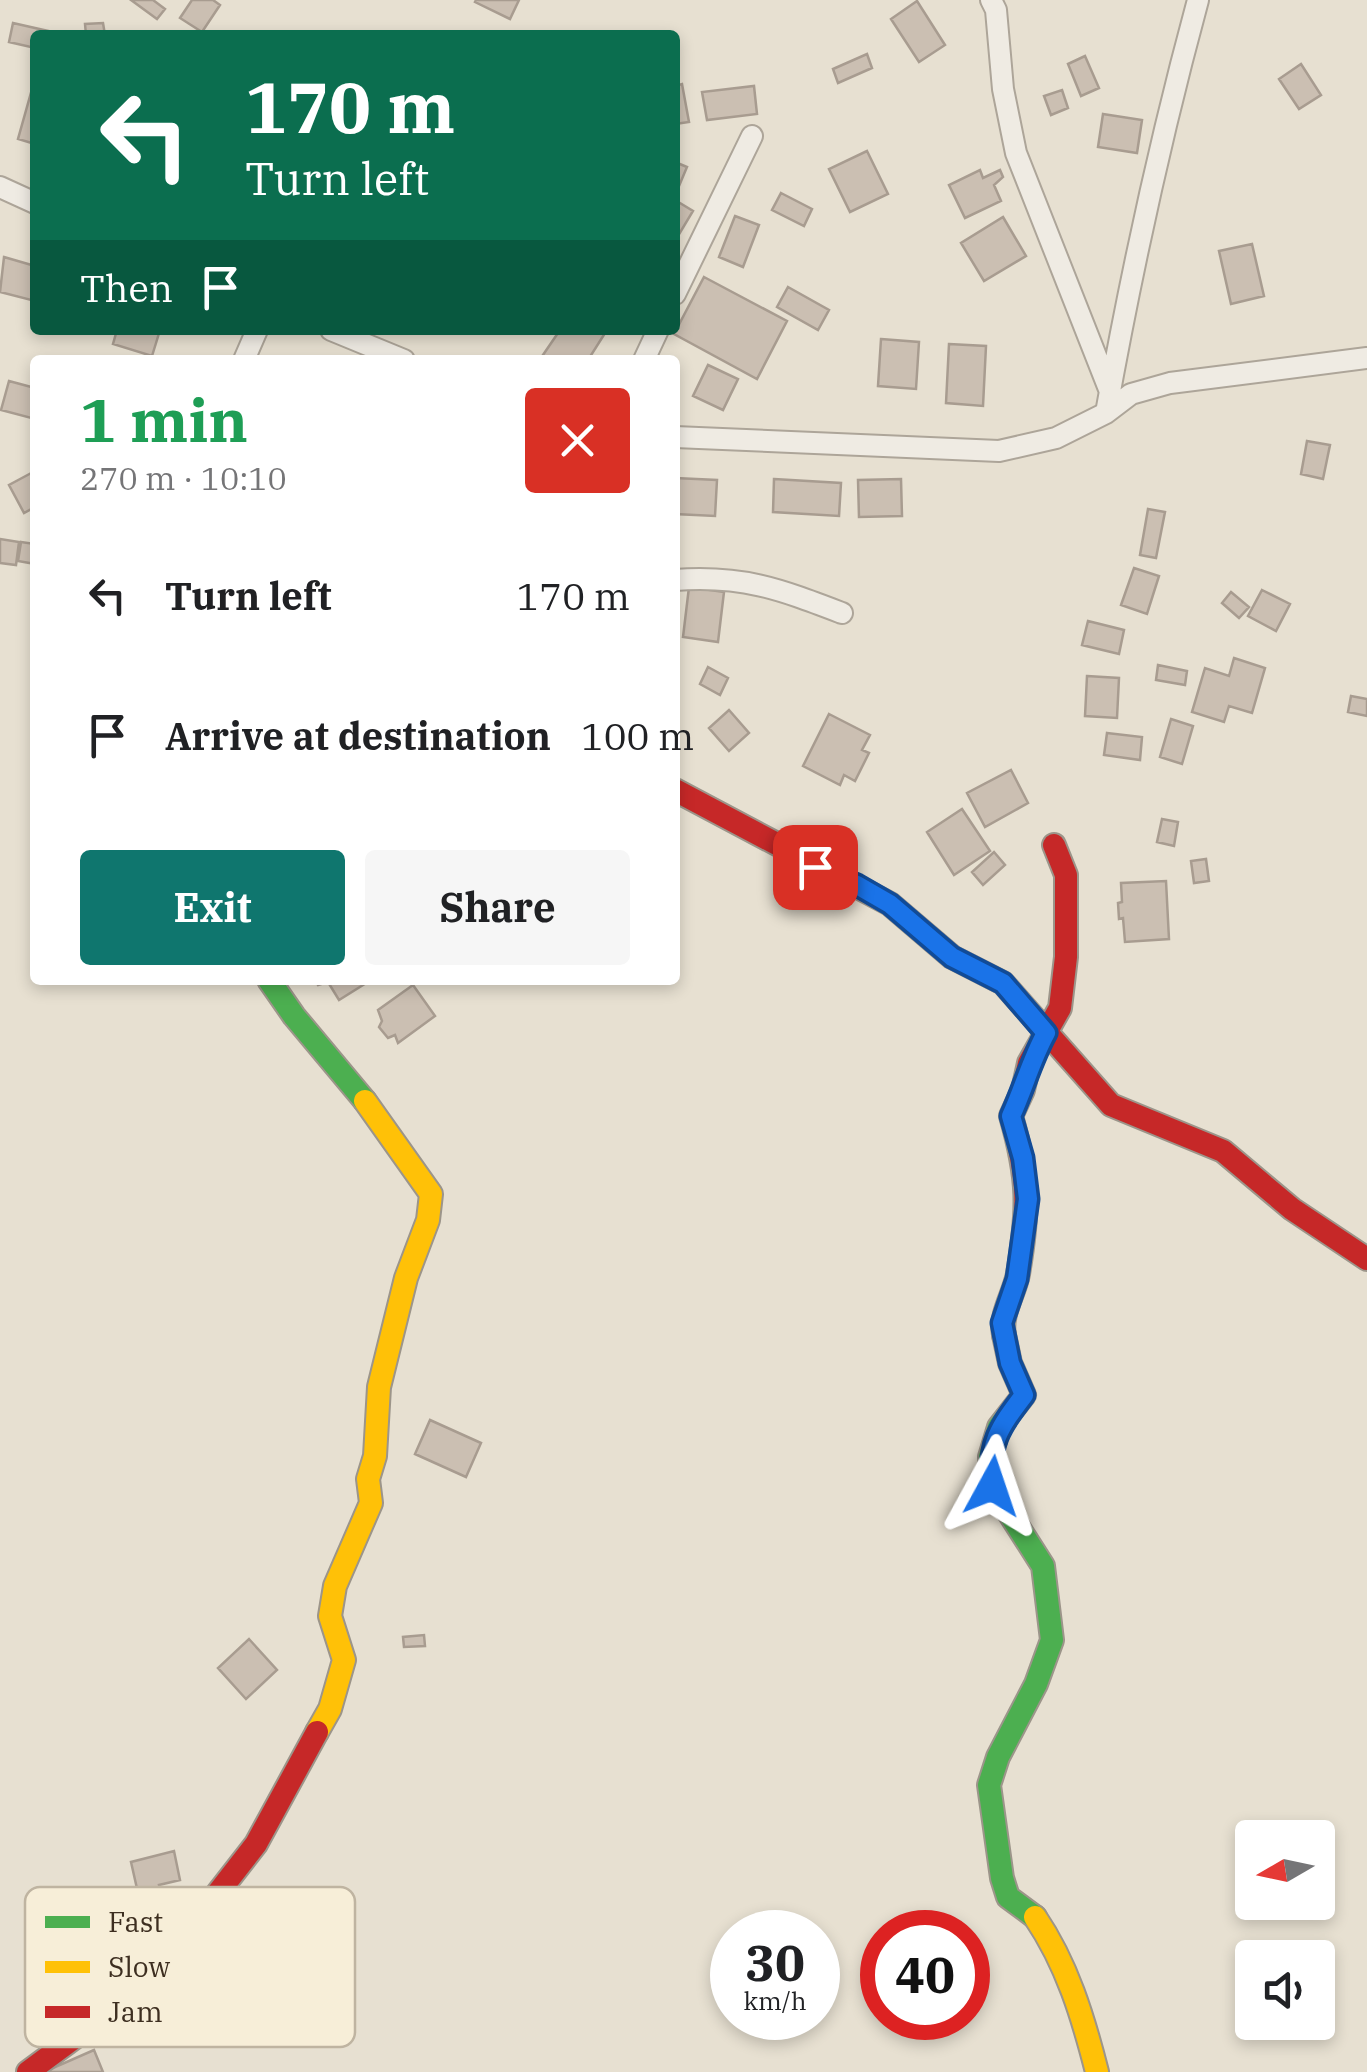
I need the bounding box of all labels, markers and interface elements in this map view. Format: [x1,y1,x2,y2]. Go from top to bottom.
text: 170 m [245,61,455,152]
icon: left [80,70,210,200]
text: Turn left [245,149,429,207]
icon: arrive [193,260,248,315]
text: Then [80,263,173,312]
text: 1 min [80,380,248,459]
button: close [525,388,630,493]
text: 270 m · 10:10 [80,457,287,499]
icon: left [80,568,135,623]
text: Turn left [165,571,332,620]
text: 170 m [517,571,630,620]
icon: arrive [80,708,135,763]
text: Arrive at destination [165,711,551,760]
text: 100 m [581,711,694,760]
pin [773,825,858,910]
icon: arrive [788,840,843,895]
button: Exit [80,850,345,965]
button: Share [365,850,630,965]
position arrow [940,1434,1044,1538]
north arrow [1235,1820,1335,1920]
map controls [1235,1820,1335,2040]
legend [25,1887,355,2047]
text: Fast [108,1903,163,1940]
speed limit sign: 40 [860,1910,990,2040]
text: 30 [745,1930,805,1995]
button: sound [1235,1940,1335,2040]
text: Slow [108,1948,170,1985]
text: km/h [743,1984,807,2017]
text: Jam [108,1993,163,2030]

